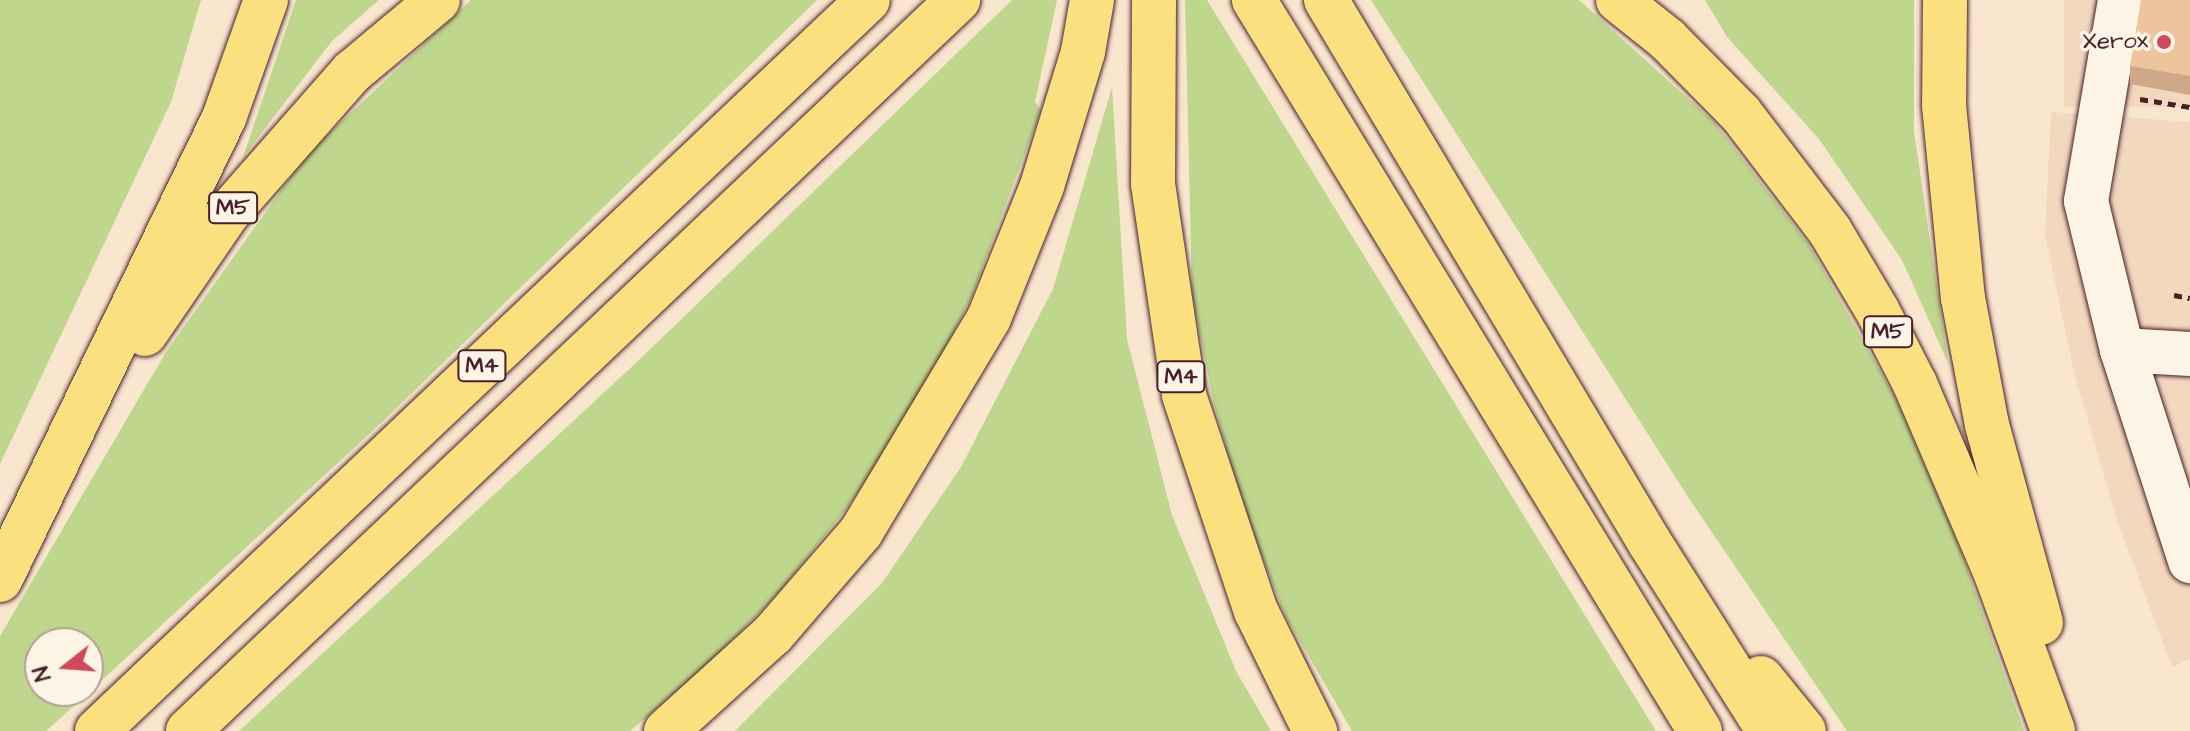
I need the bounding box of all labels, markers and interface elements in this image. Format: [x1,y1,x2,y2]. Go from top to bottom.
place label: Xerox [2083,28,2148,56]
marker: Xerox [2155,33,2173,51]
road number: M5 [207,190,259,226]
road number: M5 [1862,314,1914,350]
road number: M4 [456,348,508,384]
road number: M4 [1155,359,1207,395]
north arrow [24,627,104,707]
text: N [26,662,59,685]

